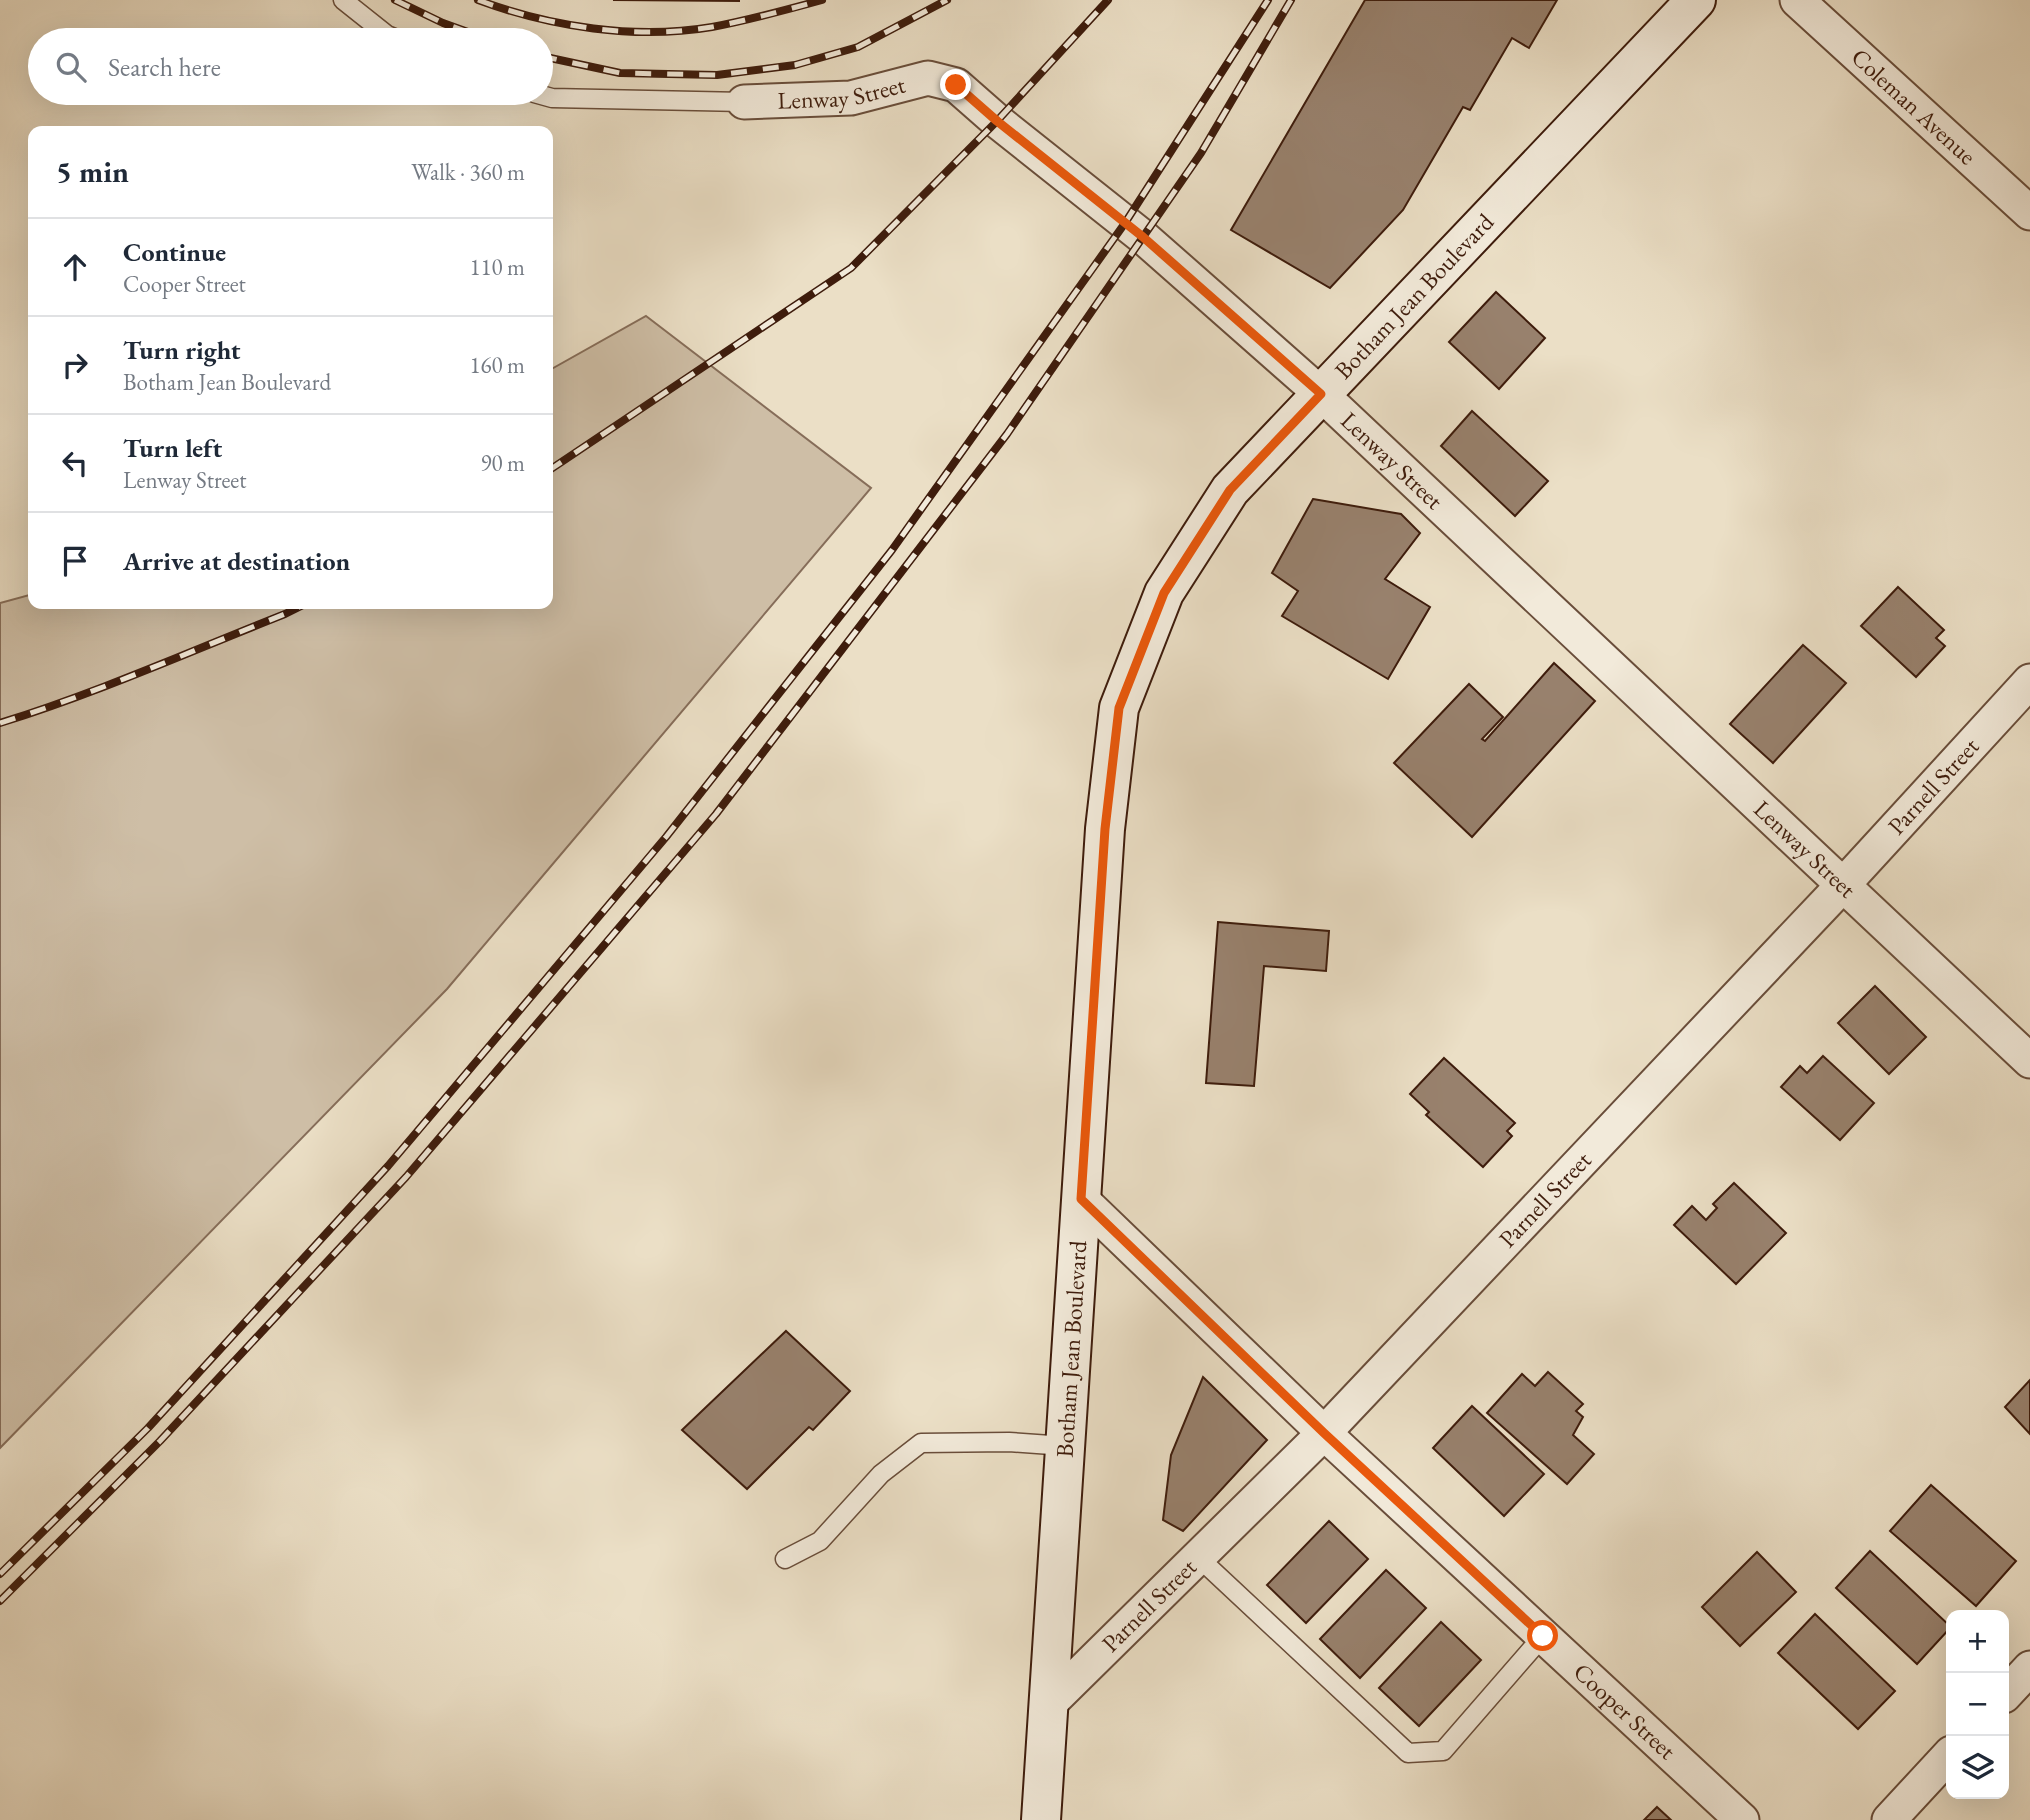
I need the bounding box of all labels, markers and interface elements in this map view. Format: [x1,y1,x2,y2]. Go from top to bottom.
search box [28,28,553,105]
street label: Coleman Avenue [1845,41,1983,171]
icon: search [52,48,90,86]
text: Search here [108,50,221,84]
street label: Lenway Street [777,68,909,116]
route end [940,69,971,100]
text: 5 min [56,152,129,191]
text: Walk · 360 m [411,157,525,187]
street label: Botham Jean Boulevard [1328,206,1501,385]
text: Continue [123,235,226,269]
icon: ahead [56,248,94,286]
text: 110 m [469,252,525,282]
text: Cooper Street [123,269,246,299]
text: Turn right [123,333,241,367]
icon: right [56,346,94,384]
text: 160 m [469,350,525,380]
text: Botham Jean Boulevard [123,367,331,397]
street label: Lenway Street [1334,405,1450,516]
text: Turn left [123,431,222,465]
icon: left [56,444,94,482]
text: 90 m [480,448,525,478]
text: Lenway Street [123,465,247,495]
icon: arrive [56,542,94,580]
text: Arrive at destination [123,544,350,578]
street label: Parnell Street [1881,731,1986,841]
street label: Lenway Street [1747,793,1863,905]
street label: Parnell Street [1492,1144,1598,1254]
street label: Botham Jean Boulevard [1048,1239,1093,1458]
street label: Parnell Street [1095,1551,1203,1658]
map controls [1946,1610,2009,1799]
button: + [1946,1610,2009,1673]
route start [1527,1620,1558,1651]
street label: Cooper Street [1567,1656,1683,1766]
button: − [1946,1673,2009,1736]
button: layers [1946,1736,2009,1799]

